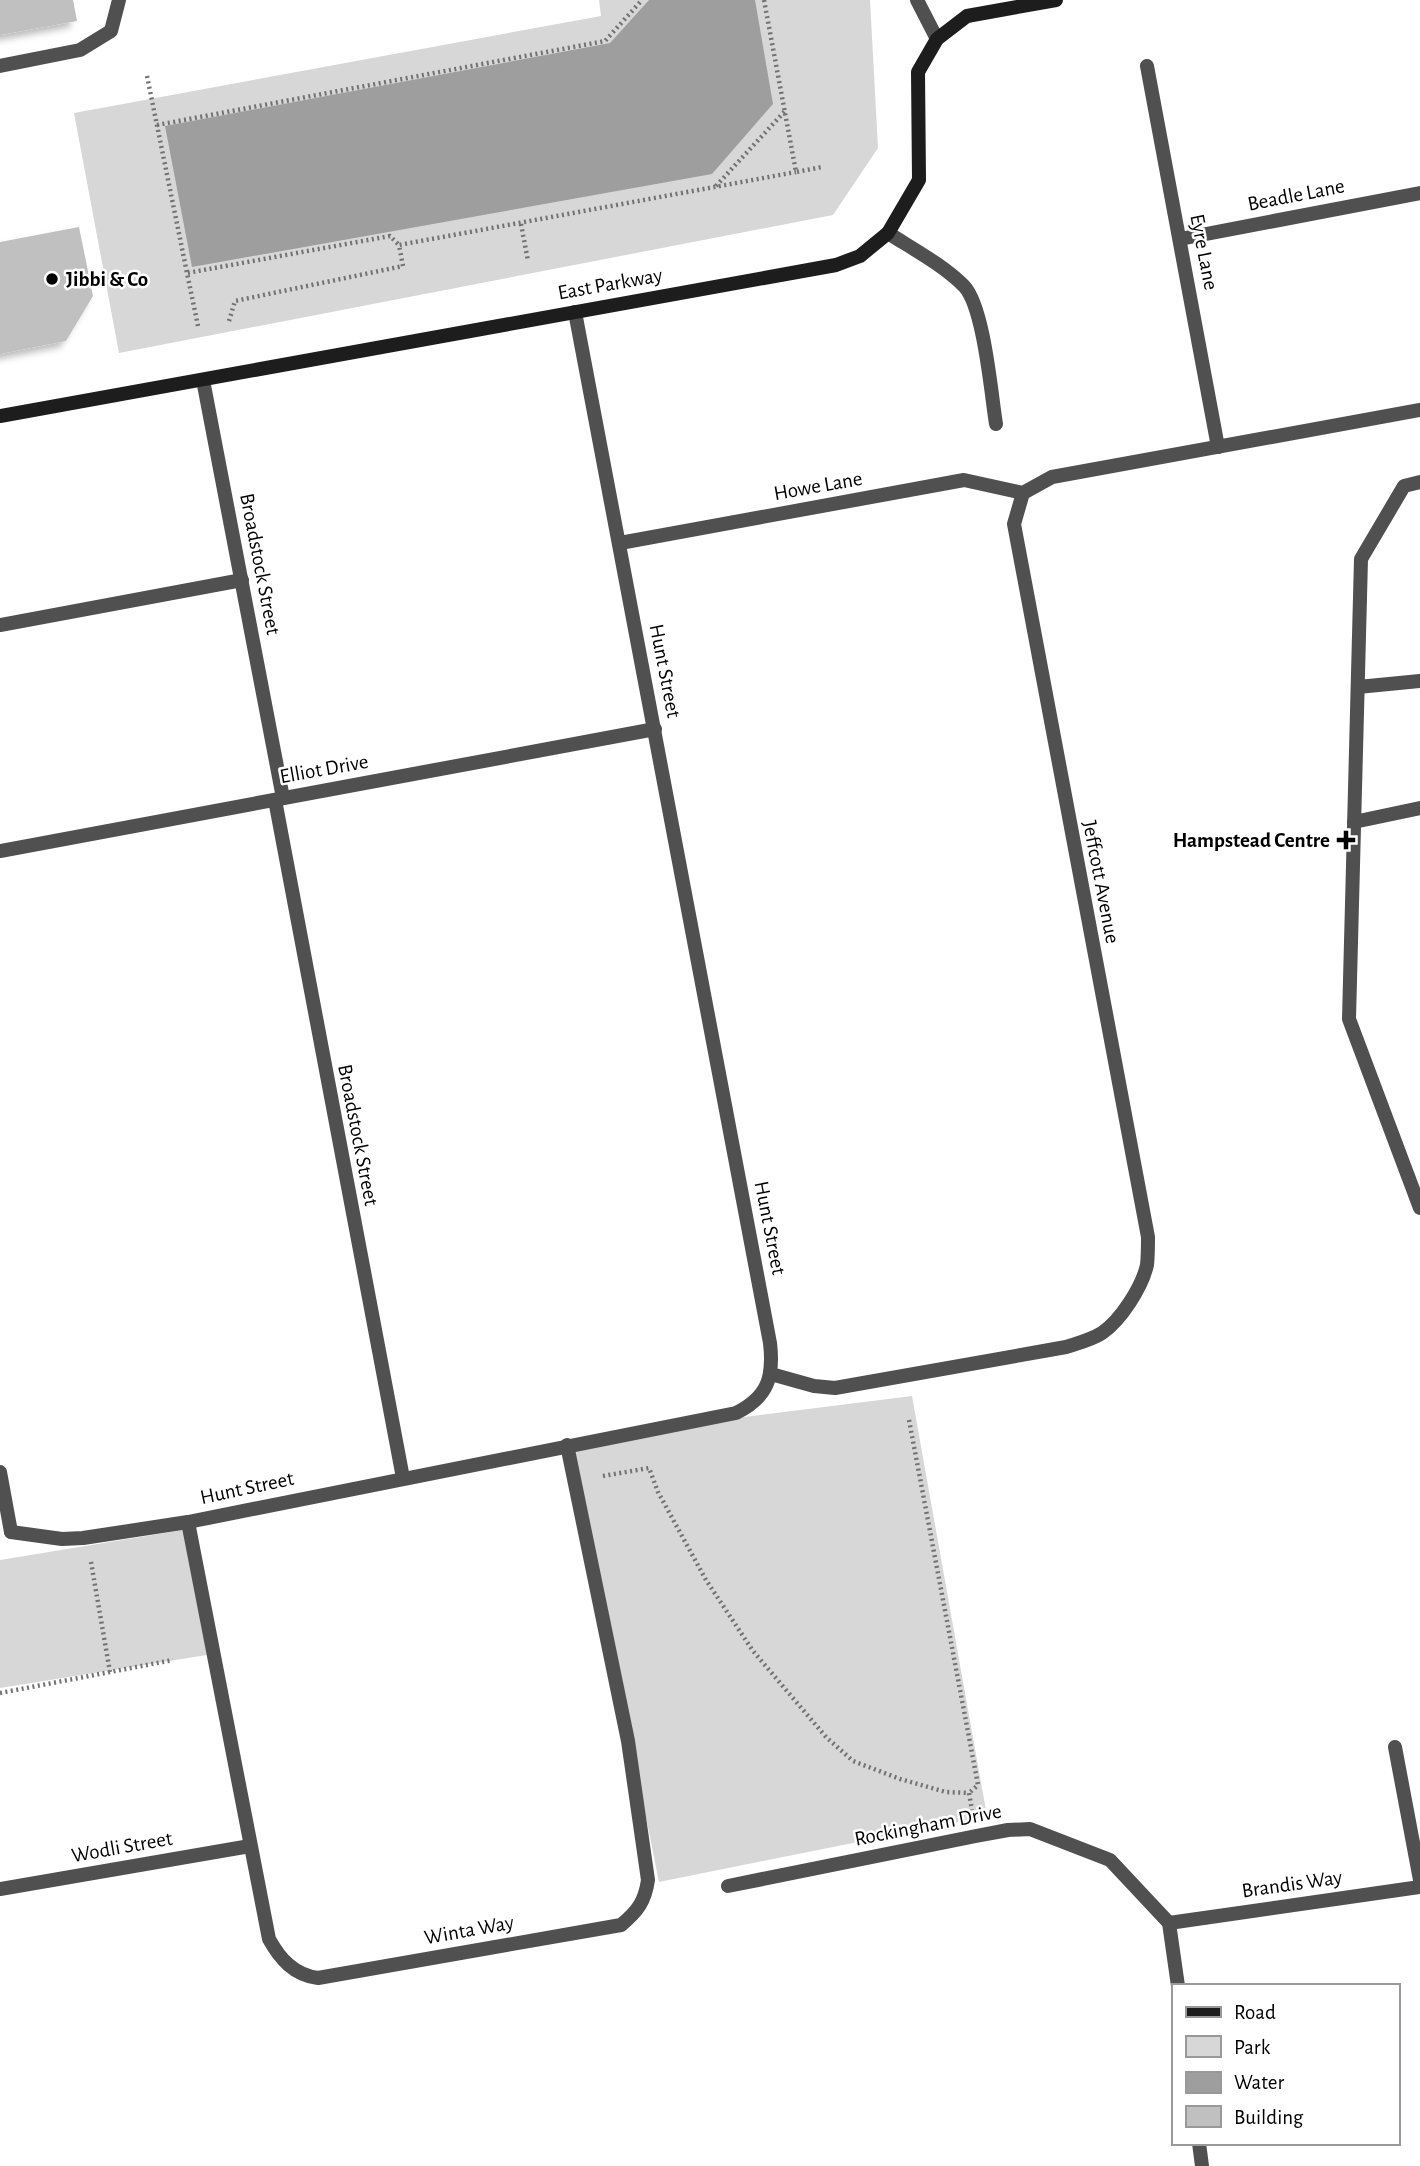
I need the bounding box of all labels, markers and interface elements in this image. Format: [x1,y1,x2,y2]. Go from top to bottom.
street label: Beadle Lane [1246,175,1346,215]
street label: Eyre Lane [1186,212,1222,292]
street label: East Parkway [556,264,664,304]
place label: Jibbi & Co [66,269,148,290]
marker: Jibbi & Co [44,271,60,287]
street label: Howe Lane [772,468,864,504]
street label: Broadstock Street [236,491,284,637]
street label: Hunt Street [646,622,684,720]
street label: Elliot Drive [278,751,370,787]
street label: Jeffcott Avenue [1079,819,1123,945]
place label: Hampstead Centre [1173,830,1330,851]
marker: Hampstead Centre [1336,830,1356,850]
street label: Broadstock Street [334,1062,382,1208]
street label: Hunt Street [751,1179,789,1277]
street label: Hunt Street [198,1468,296,1508]
street label: Rockingham Drive [853,1800,1003,1850]
street label: Wodli Street [70,1828,174,1866]
street label: Brandis Way [1240,1867,1344,1901]
street label: Winta Way [423,1912,515,1948]
legend [1172,1984,1399,2145]
text: Road [1234,2002,1276,2023]
text: Park [1234,2037,1271,2058]
text: Water [1234,2072,1284,2093]
text: Building [1234,2107,1304,2128]

